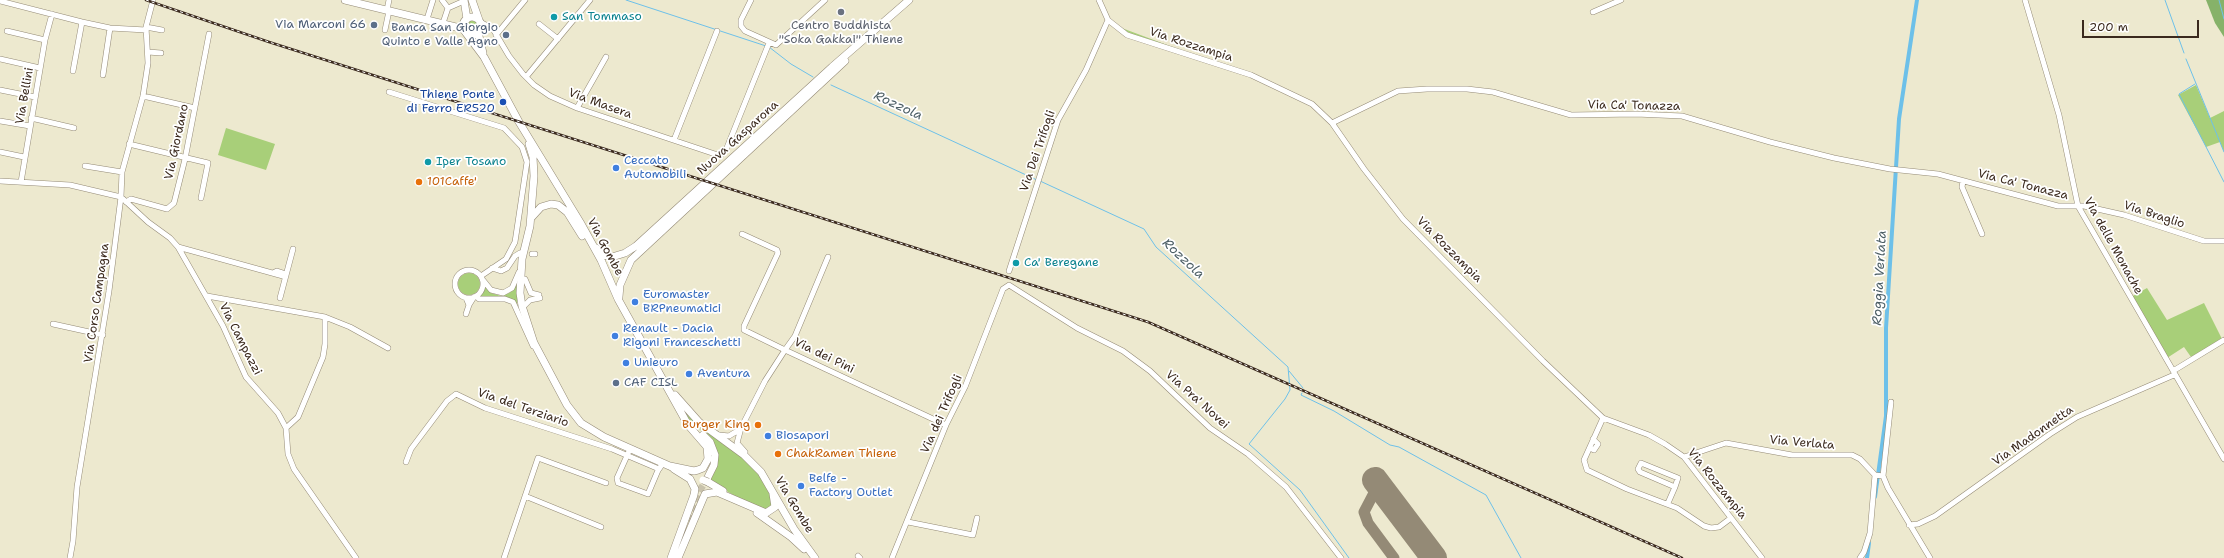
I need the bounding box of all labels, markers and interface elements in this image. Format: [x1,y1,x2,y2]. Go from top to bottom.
marker: Centro Buddhista "Soka Gakkai" Thiene [836,7,846,17]
place label: San Tommaso [562,10,642,24]
marker: San Tommaso [549,12,559,22]
scale bar [2084,12,2201,38]
place label: Via Marconi 66 [275,18,366,32]
place label: Centro Buddhista "Soka Gakkai" Thiene [779,19,903,47]
text: 200 m [2089,19,2128,35]
marker: Via Marconi 66 [369,20,379,30]
place label: Banca San Giorgio Quinto e Valle Agno [382,21,498,49]
street label: Via Rozzampia [1148,25,1234,65]
marker: Banca San Giorgio Quinto e Valle Agno [501,30,511,40]
street label: Via Bellini [13,66,37,126]
street label: Via Masera [566,86,634,122]
place label: Thiene Ponte di Ferro ER520 [407,88,495,116]
water label: Rozzola [871,88,925,124]
marker: Thiene Ponte di Ferro ER520 [498,97,508,107]
street label: Nuova Gasparona [694,98,782,178]
street label: Via Ca' Tonazza [1588,98,1680,114]
street label: Via Giordano [162,103,192,181]
street label: Via Dei Trifogli [1017,108,1059,194]
place label: Ceccato Automobili [624,154,686,182]
place label: Iper Tosano [436,155,506,169]
marker: Iper Tosano [423,157,433,167]
marker: Ceccato Automobili [611,163,621,173]
street label: Via Ca' Tonazza [1976,167,2070,203]
place label: 101Caffe' [427,175,477,189]
marker: 101Caffe' [414,177,424,187]
street label: Via delle Monache [2080,195,2146,297]
street label: Via Braglio [2122,198,2186,232]
street label: Via Rozzampia [1413,214,1485,286]
street label: Via Gombe [584,216,626,278]
water label: Roggia Verlata [1870,230,1890,326]
water label: Rozzola [1159,236,1207,282]
street label: Via Corso Campagna [81,242,113,364]
place label: Ca' Beregane [1024,256,1099,270]
marker: Ca' Beregane [1011,258,1021,268]
place label: Euromaster BRPneumatici [643,288,721,316]
marker: Euromaster BRPneumatici [630,297,640,307]
street label: Via Campazzi [216,300,264,378]
place label: Renault - Dacia Rigoni Franceschetti [623,322,741,350]
marker: Renault - Dacia Rigoni Franceschetti [610,331,620,341]
street label: Via dei Pini [792,335,856,377]
place label: Unieuro [634,356,678,370]
marker: Unieuro [621,358,631,368]
place label: Aventura [697,367,750,381]
street label: Via Pra' Novei [1162,368,1232,432]
marker: Aventura [684,369,694,379]
street label: Via dei Trifogli [918,372,966,456]
place label: CAF CISL [624,376,678,390]
marker: CAF CISL [611,378,621,388]
street label: Via del Terziario [475,386,571,430]
street label: Via Madonnetta [1990,403,2076,469]
place label: Burger King [682,418,750,432]
marker: Burger King [753,420,763,430]
place label: Biosapori [776,429,829,443]
marker: Biosapori [763,431,773,441]
street label: Via Verlata [1769,433,1835,453]
street label: Via Rozzampia [1684,446,1750,522]
place label: ChakRamen Thiene [786,447,897,461]
marker: ChakRamen Thiene [773,449,783,459]
place label: Belfe - Factory Outlet [809,472,893,500]
street label: Via Gombe [772,474,816,536]
marker: Belfe - Factory Outlet [796,481,806,491]

